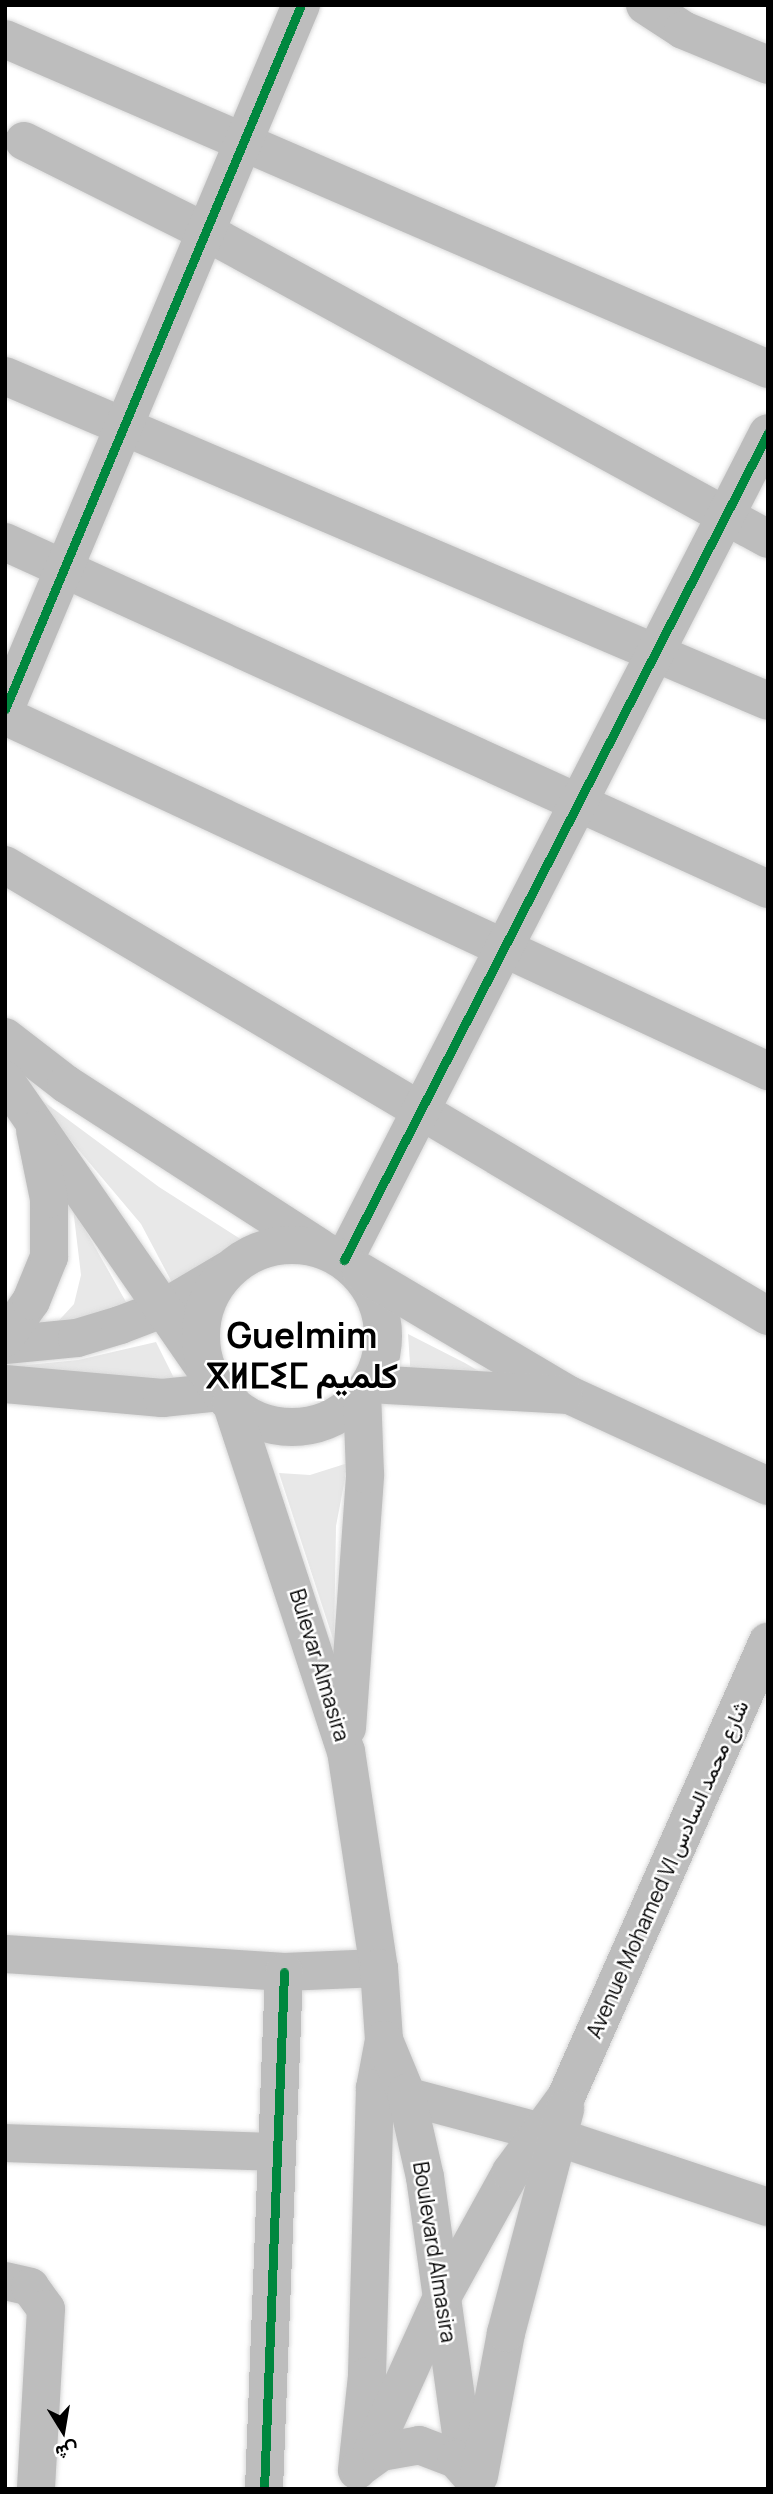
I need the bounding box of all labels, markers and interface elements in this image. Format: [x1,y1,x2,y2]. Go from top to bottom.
district label: Guelmim ⴳⵍⵎⵉⵎ كلميم [206,1314,398,1396]
street label: Bulevar Almasira [285,1586,355,1744]
street label: Avenue Mohamed VI شارع محمد السادس [581,1696,753,2042]
street label: Boulevard Almasira [408,2160,462,2344]
north arrow [28,2396,98,2466]
text: ش [53,2437,81,2467]

